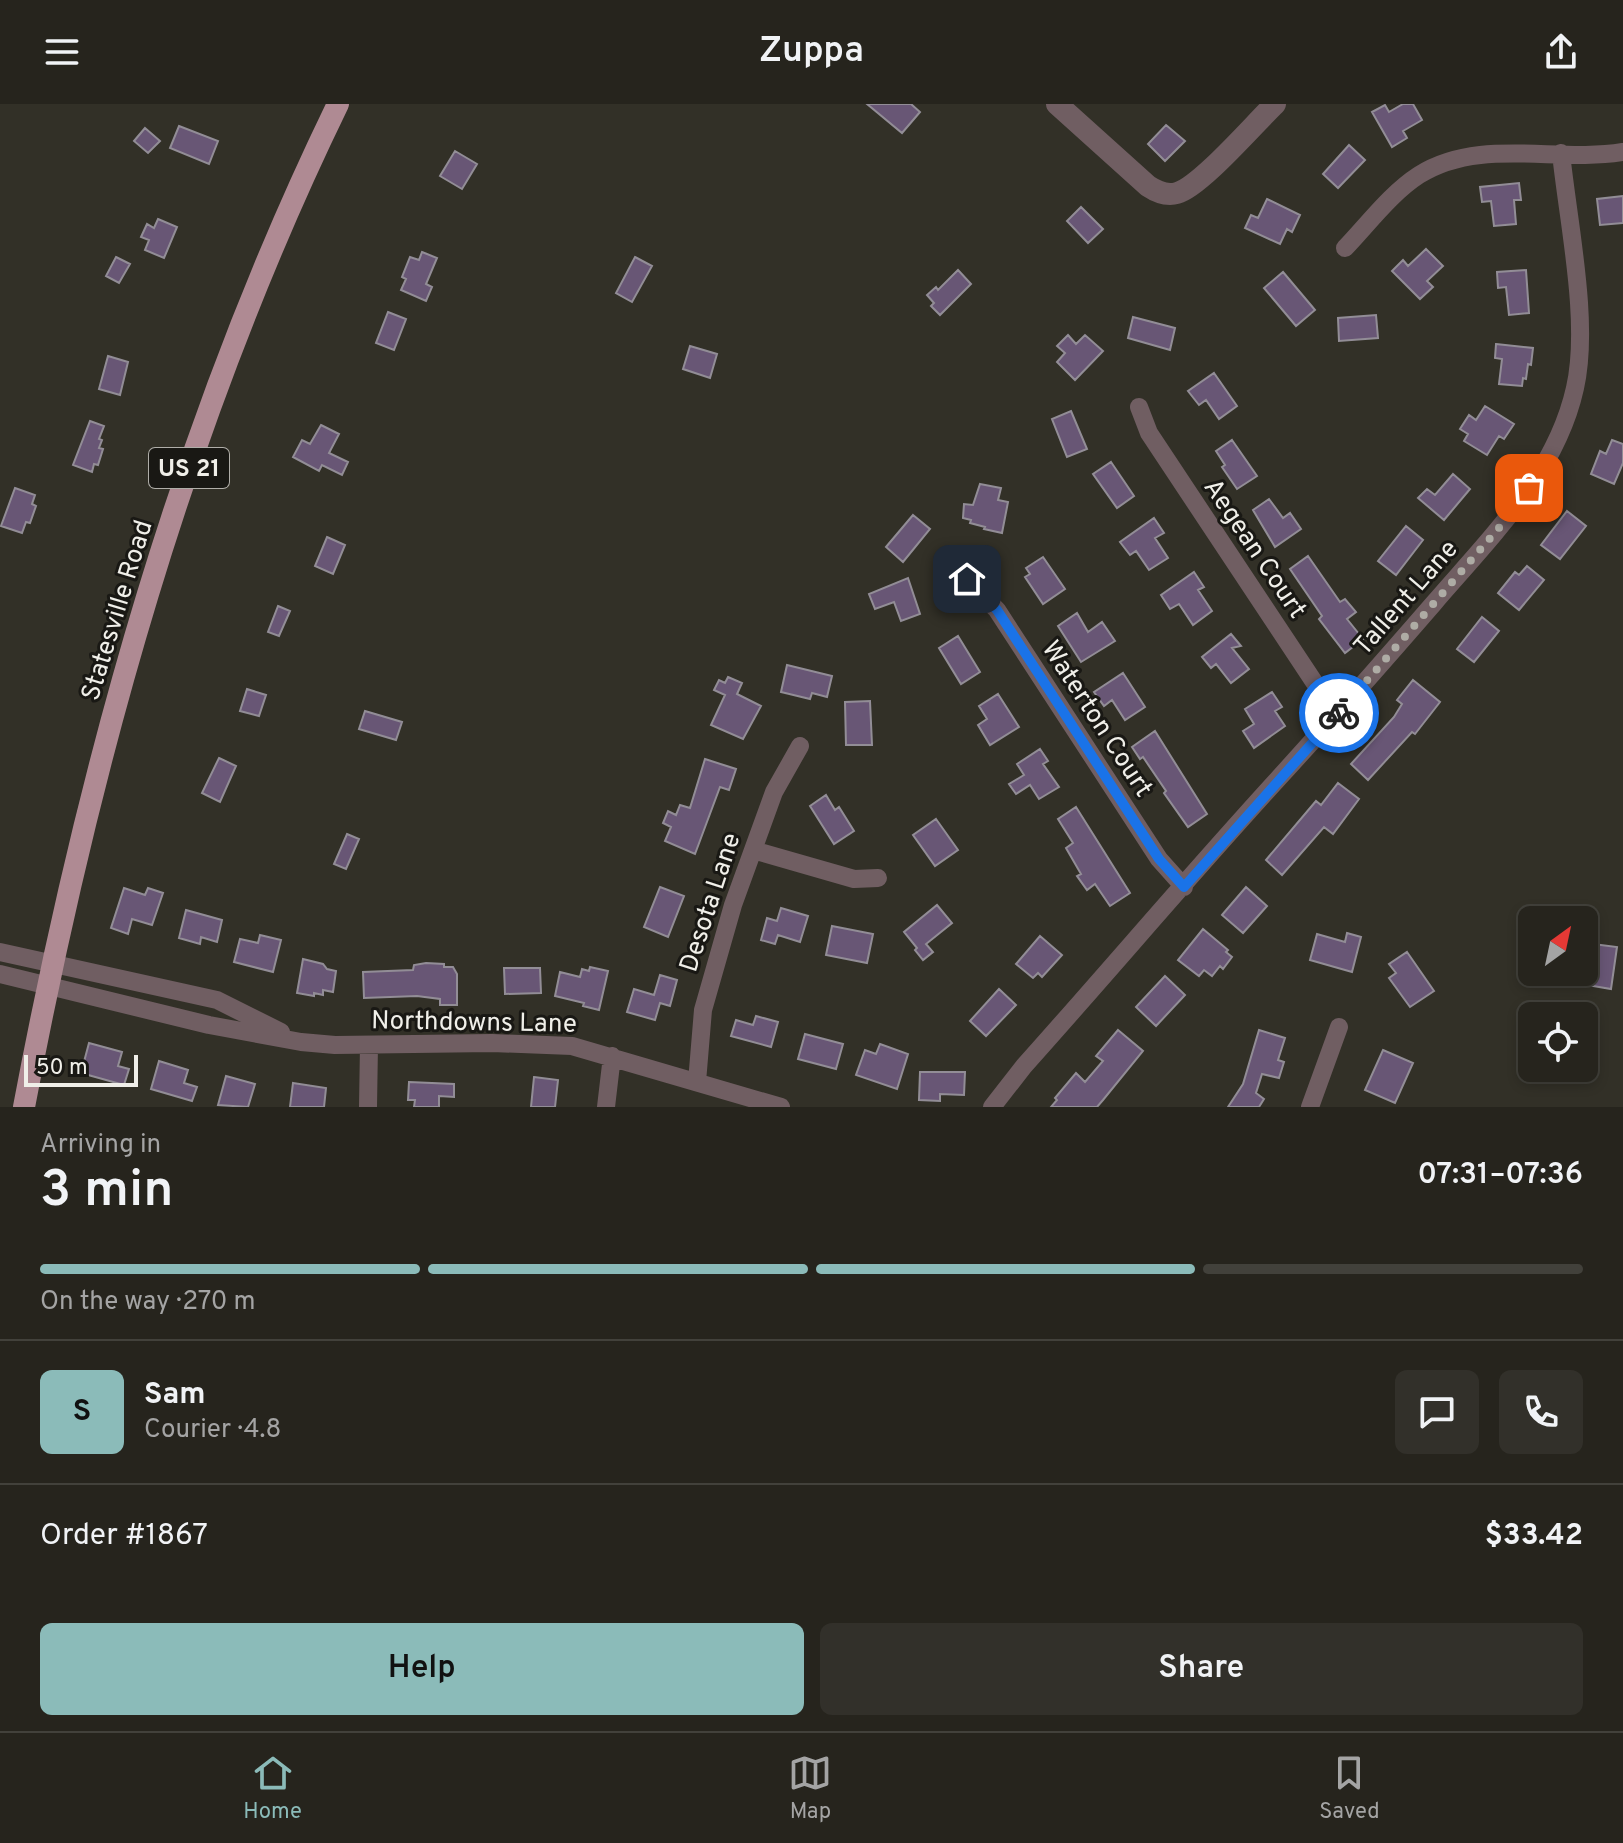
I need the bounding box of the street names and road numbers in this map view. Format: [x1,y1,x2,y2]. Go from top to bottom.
road number: US 21 [149,448,229,488]
street label: Aegean Court [1195,473,1313,626]
street label: Statesville Road [75,516,162,705]
street label: Tallent Lane [1348,534,1466,663]
street label: Waterton Court [1033,635,1159,804]
street label: Desota Lane [673,829,749,976]
street label: Northdowns Lane [371,1005,577,1042]

